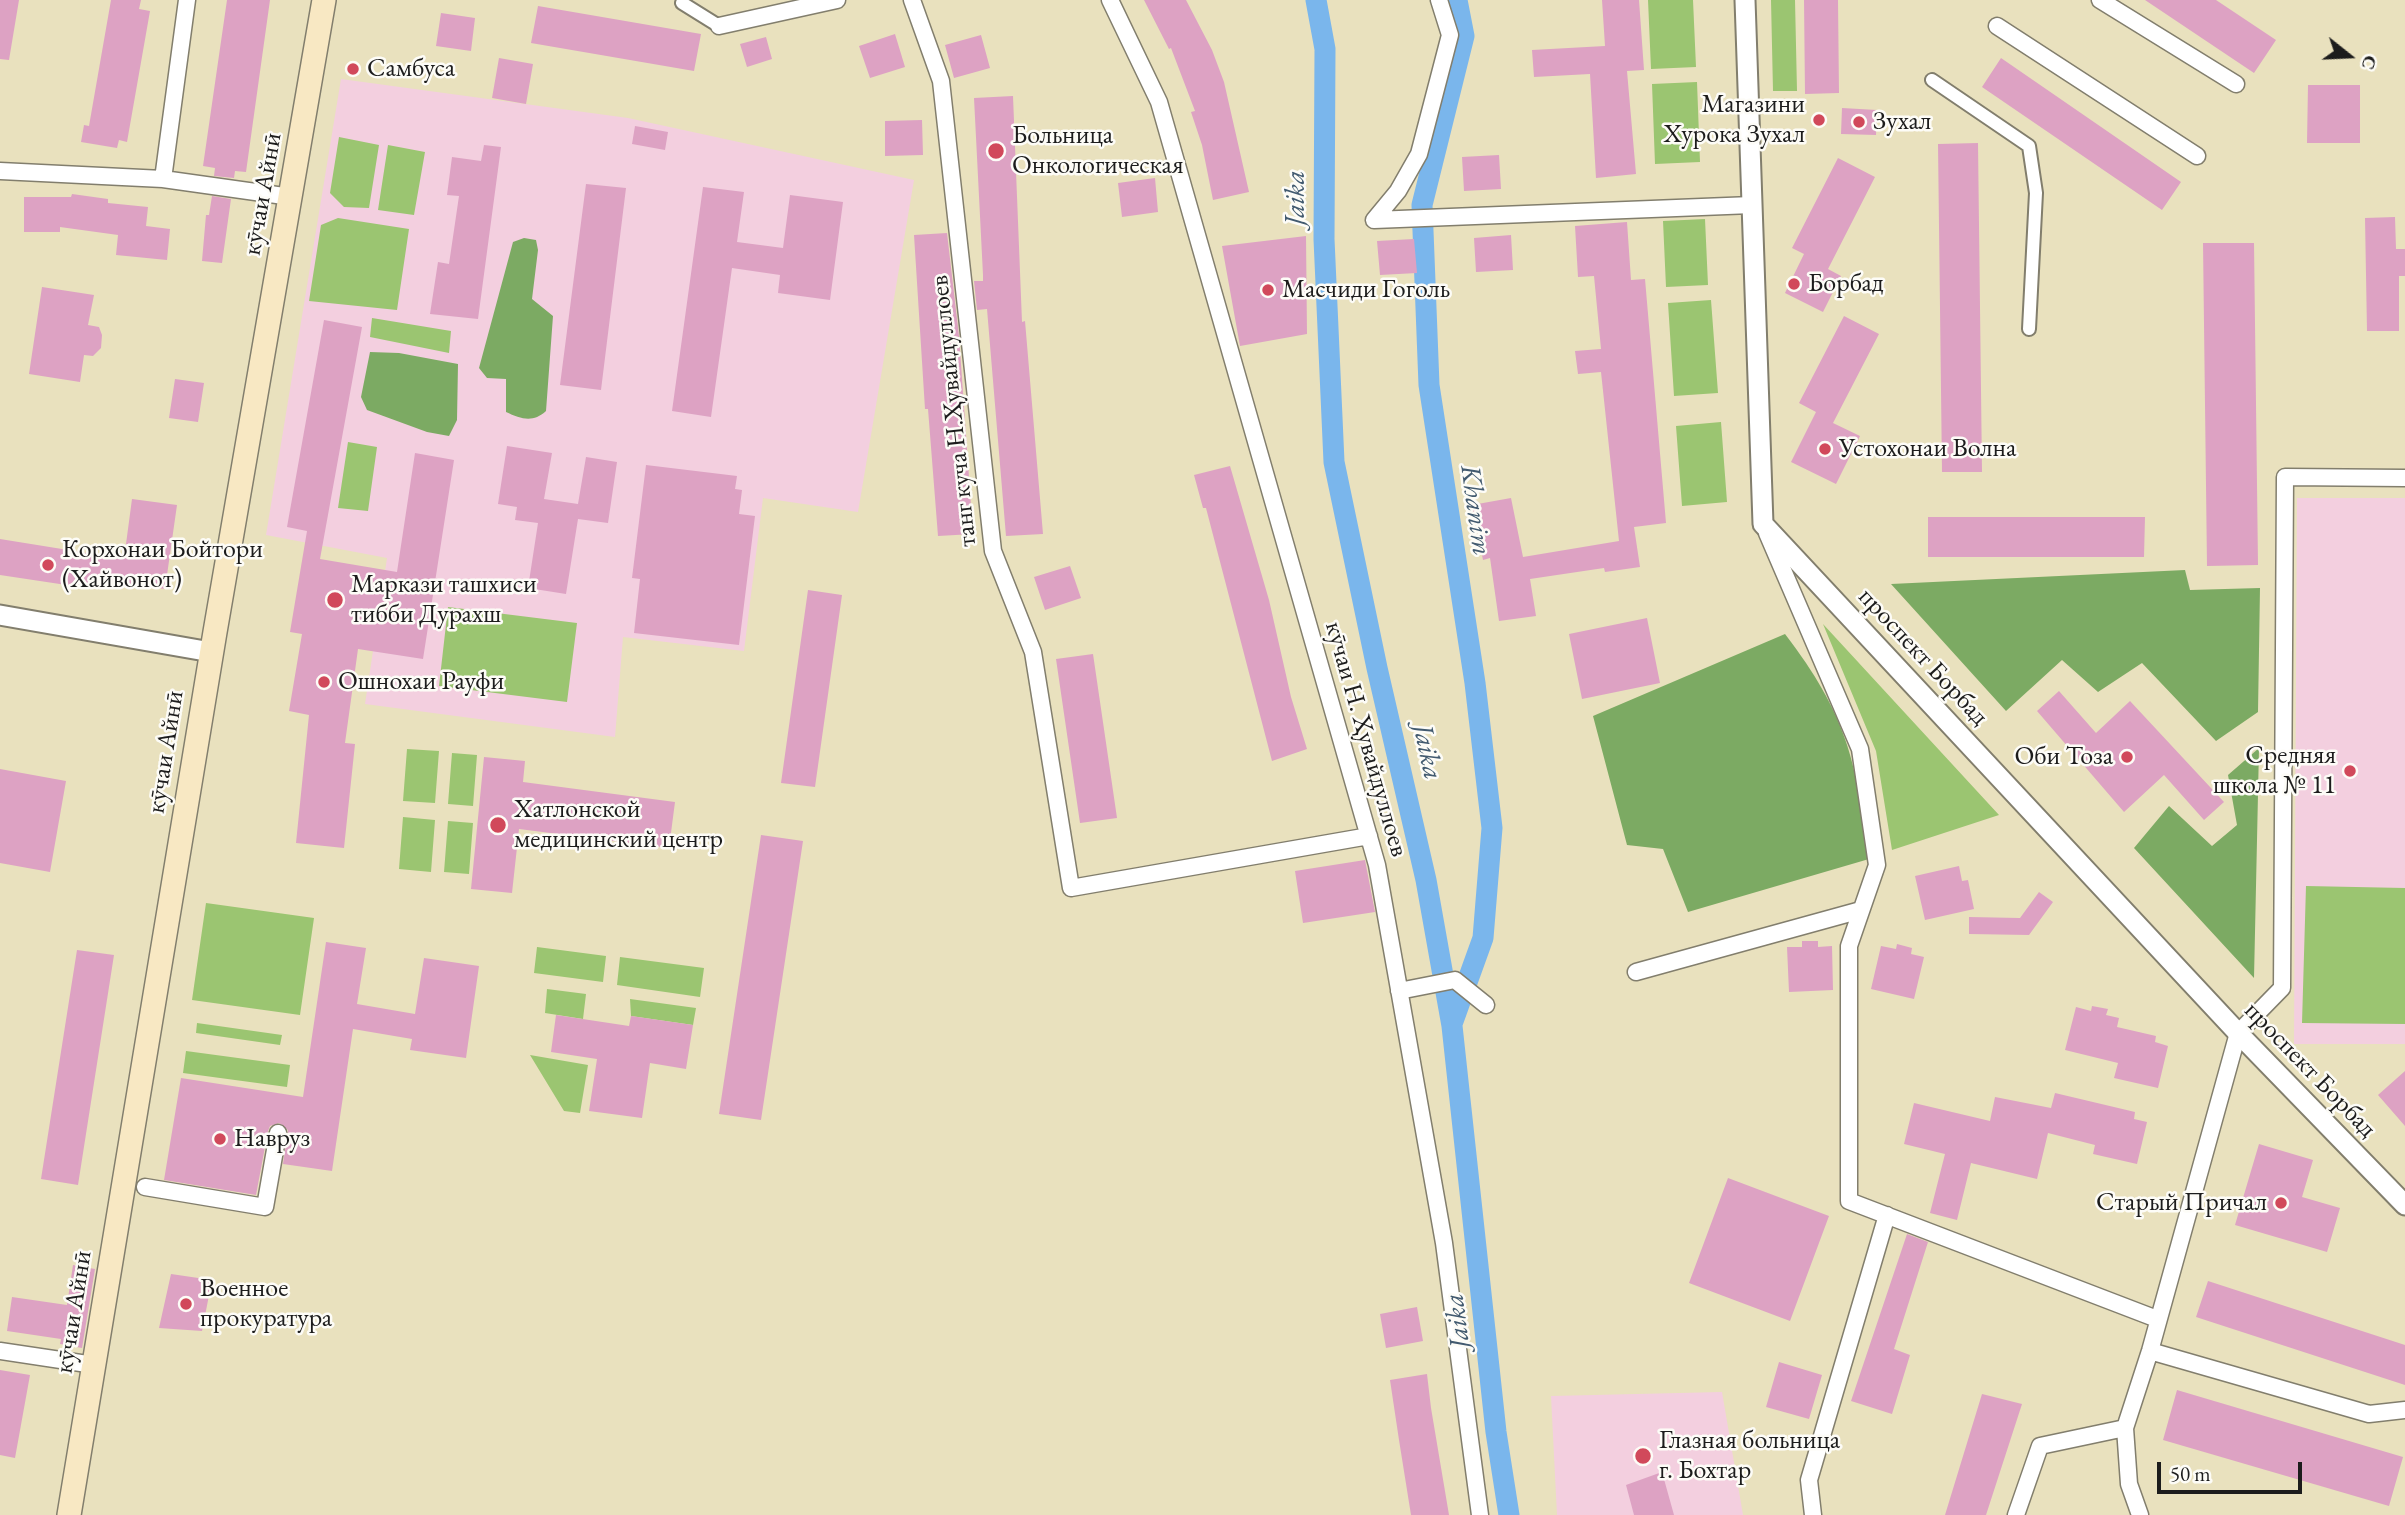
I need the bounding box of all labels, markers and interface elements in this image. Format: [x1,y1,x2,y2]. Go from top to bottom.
north arrow [2314,21,2384,91]
text: С [2355,52,2383,73]
place label: Самбуса [367,53,455,85]
marker: Самбуса [345,61,361,77]
place label: Магазини Хурока Зухал [1663,89,1805,150]
place label: Зухал [1873,106,1931,138]
marker: Магазини Хурока Зухал [1811,112,1827,128]
marker: Зухал [1851,114,1867,130]
place label: Больница Онкологическая [1012,120,1184,182]
street label: кӯчаи Айнӣ [237,130,289,258]
marker: Больница Онкологическая [986,141,1006,161]
water label: Jaika [1279,170,1313,226]
place label: Борбад [1808,268,1884,300]
street label: танг куча Н.Ҳувайдуллоев [924,274,984,548]
place label: Масчиди Гоголь [1282,274,1450,306]
marker: Борбад [1786,276,1802,292]
marker: Масчиди Гоголь [1260,282,1276,298]
place label: Устохонаи Волна [1839,433,2016,465]
marker: Устохонаи Волна [1817,441,1833,457]
water label: Khanim [1452,463,1498,557]
place label: Корхонаи Бойтори (Хайвонот) [62,534,263,596]
marker: Корхонаи Бойтори (Хайвонот) [40,557,56,573]
place label: Маркази ташхиси тибби Дурахш [351,569,537,630]
street label: проспект Борбад [1851,582,1995,732]
marker: Маркази ташхиси тибби Дурахш [325,590,345,610]
street label: кӯчаи Н. Ҳувайдуллоев [1318,618,1414,860]
place label: Ошнохаи Рауфи [338,666,504,698]
marker: Ошнохаи Рауфи [316,674,332,690]
street label: кӯчаи Айнӣ [141,688,191,816]
water label: Jaika [1405,721,1449,783]
place label: Средняя школа № 11 [2213,740,2336,802]
place label: Оби Тоза [2014,741,2113,773]
marker: Оби Тоза [2119,749,2135,765]
marker: Средняя школа № 11 [2342,763,2358,779]
place label: Хатлонской медицинский центр [514,794,723,856]
marker: Хатлонской медицинский центр [488,815,508,835]
street label: проспект Борбад [2237,996,2383,1144]
place label: Навруз [234,1123,310,1155]
marker: Навруз [212,1131,228,1147]
place label: Старый Причал [2096,1187,2267,1219]
marker: Старый Причал [2273,1195,2289,1211]
street label: кӯчаи Айнӣ [49,1248,99,1376]
place label: Военное прокуратура [200,1273,332,1334]
water label: Jaika [1438,1291,1478,1351]
marker: Военное прокуратура [178,1296,194,1312]
place label: Глазная больница г. Бохтар [1659,1425,1840,1486]
marker: Глазная больница г. Бохтар [1633,1446,1653,1466]
scale bar [2160,1448,2305,1492]
text: 50 m [2170,1460,2211,1487]

